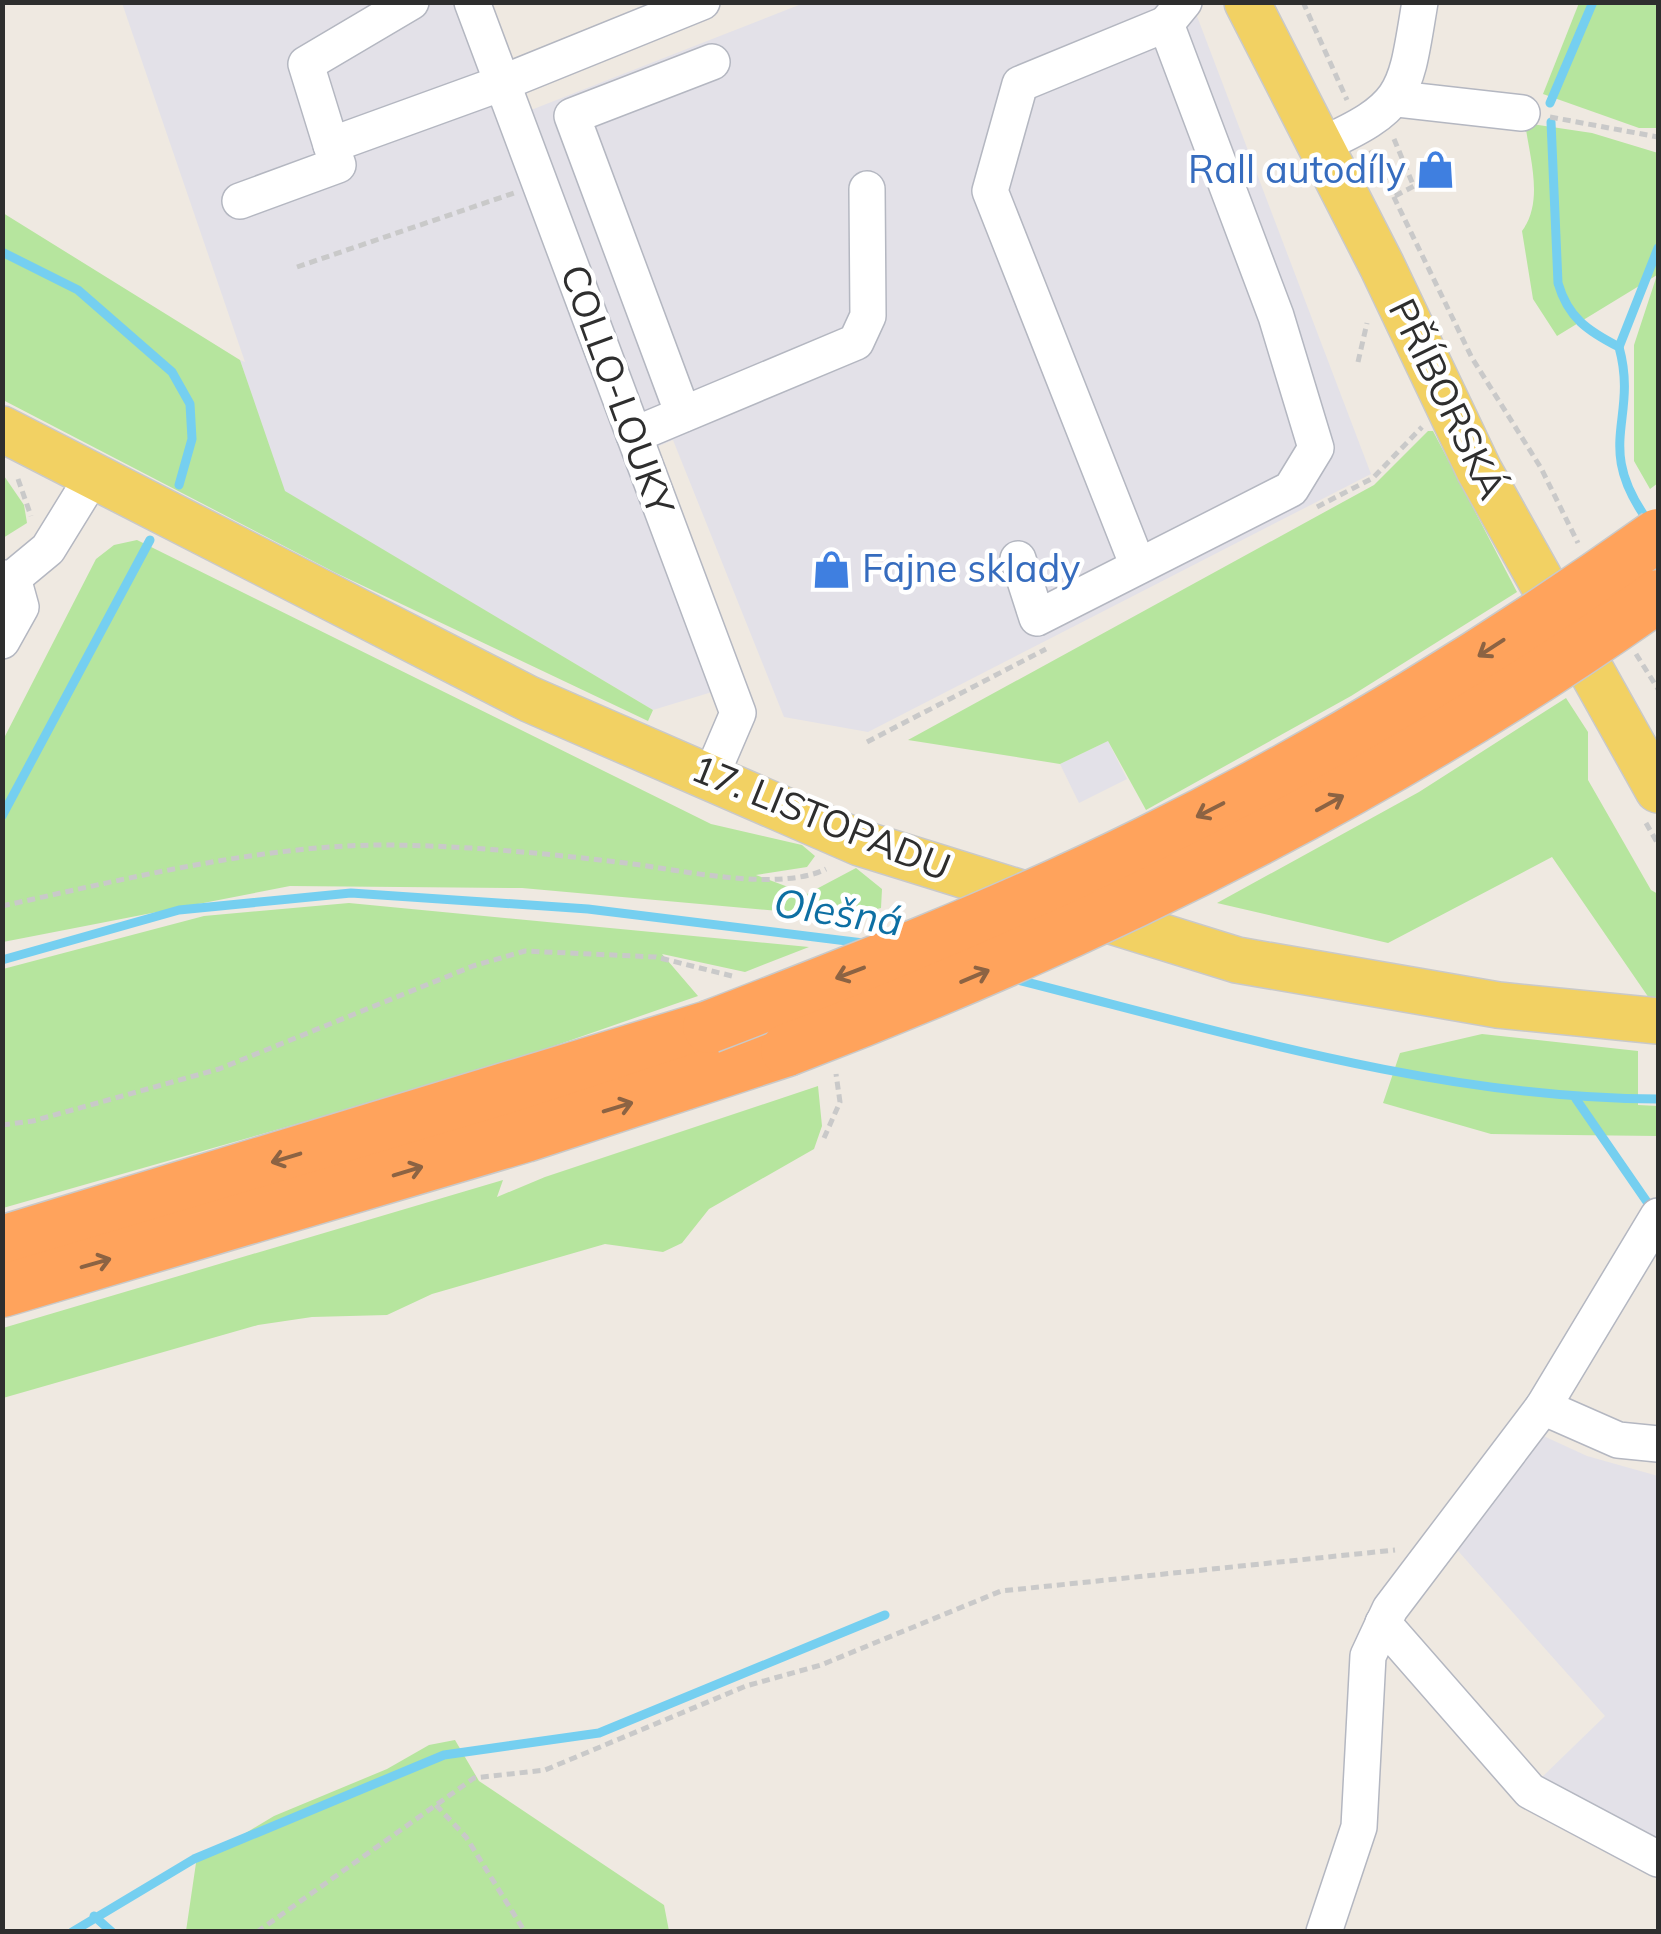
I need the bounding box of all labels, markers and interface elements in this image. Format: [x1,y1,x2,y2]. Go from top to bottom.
place label: Rall autodíly [1188,145,1406,193]
shop icon: Rall autodíly [1415,149,1457,191]
street label: COLLO-LOUKY [550,258,686,522]
street label: PŘÍBORSKÁ [1379,291,1517,507]
place label: Fajne sklady [862,544,1081,592]
shop icon: Fajne sklady [811,548,853,590]
one-way arrow [1477,638,1506,659]
street label: 17. LISTOPADU [685,743,958,891]
one-way arrow [1315,792,1344,812]
one-way arrow [1195,801,1225,820]
water label: Olešná [770,876,906,946]
one-way arrow [835,965,865,983]
one-way arrow [959,966,990,984]
one-way arrow [602,1097,633,1115]
one-way arrow [271,1150,302,1168]
one-way arrow [391,1161,423,1179]
one-way arrow [80,1253,111,1271]

